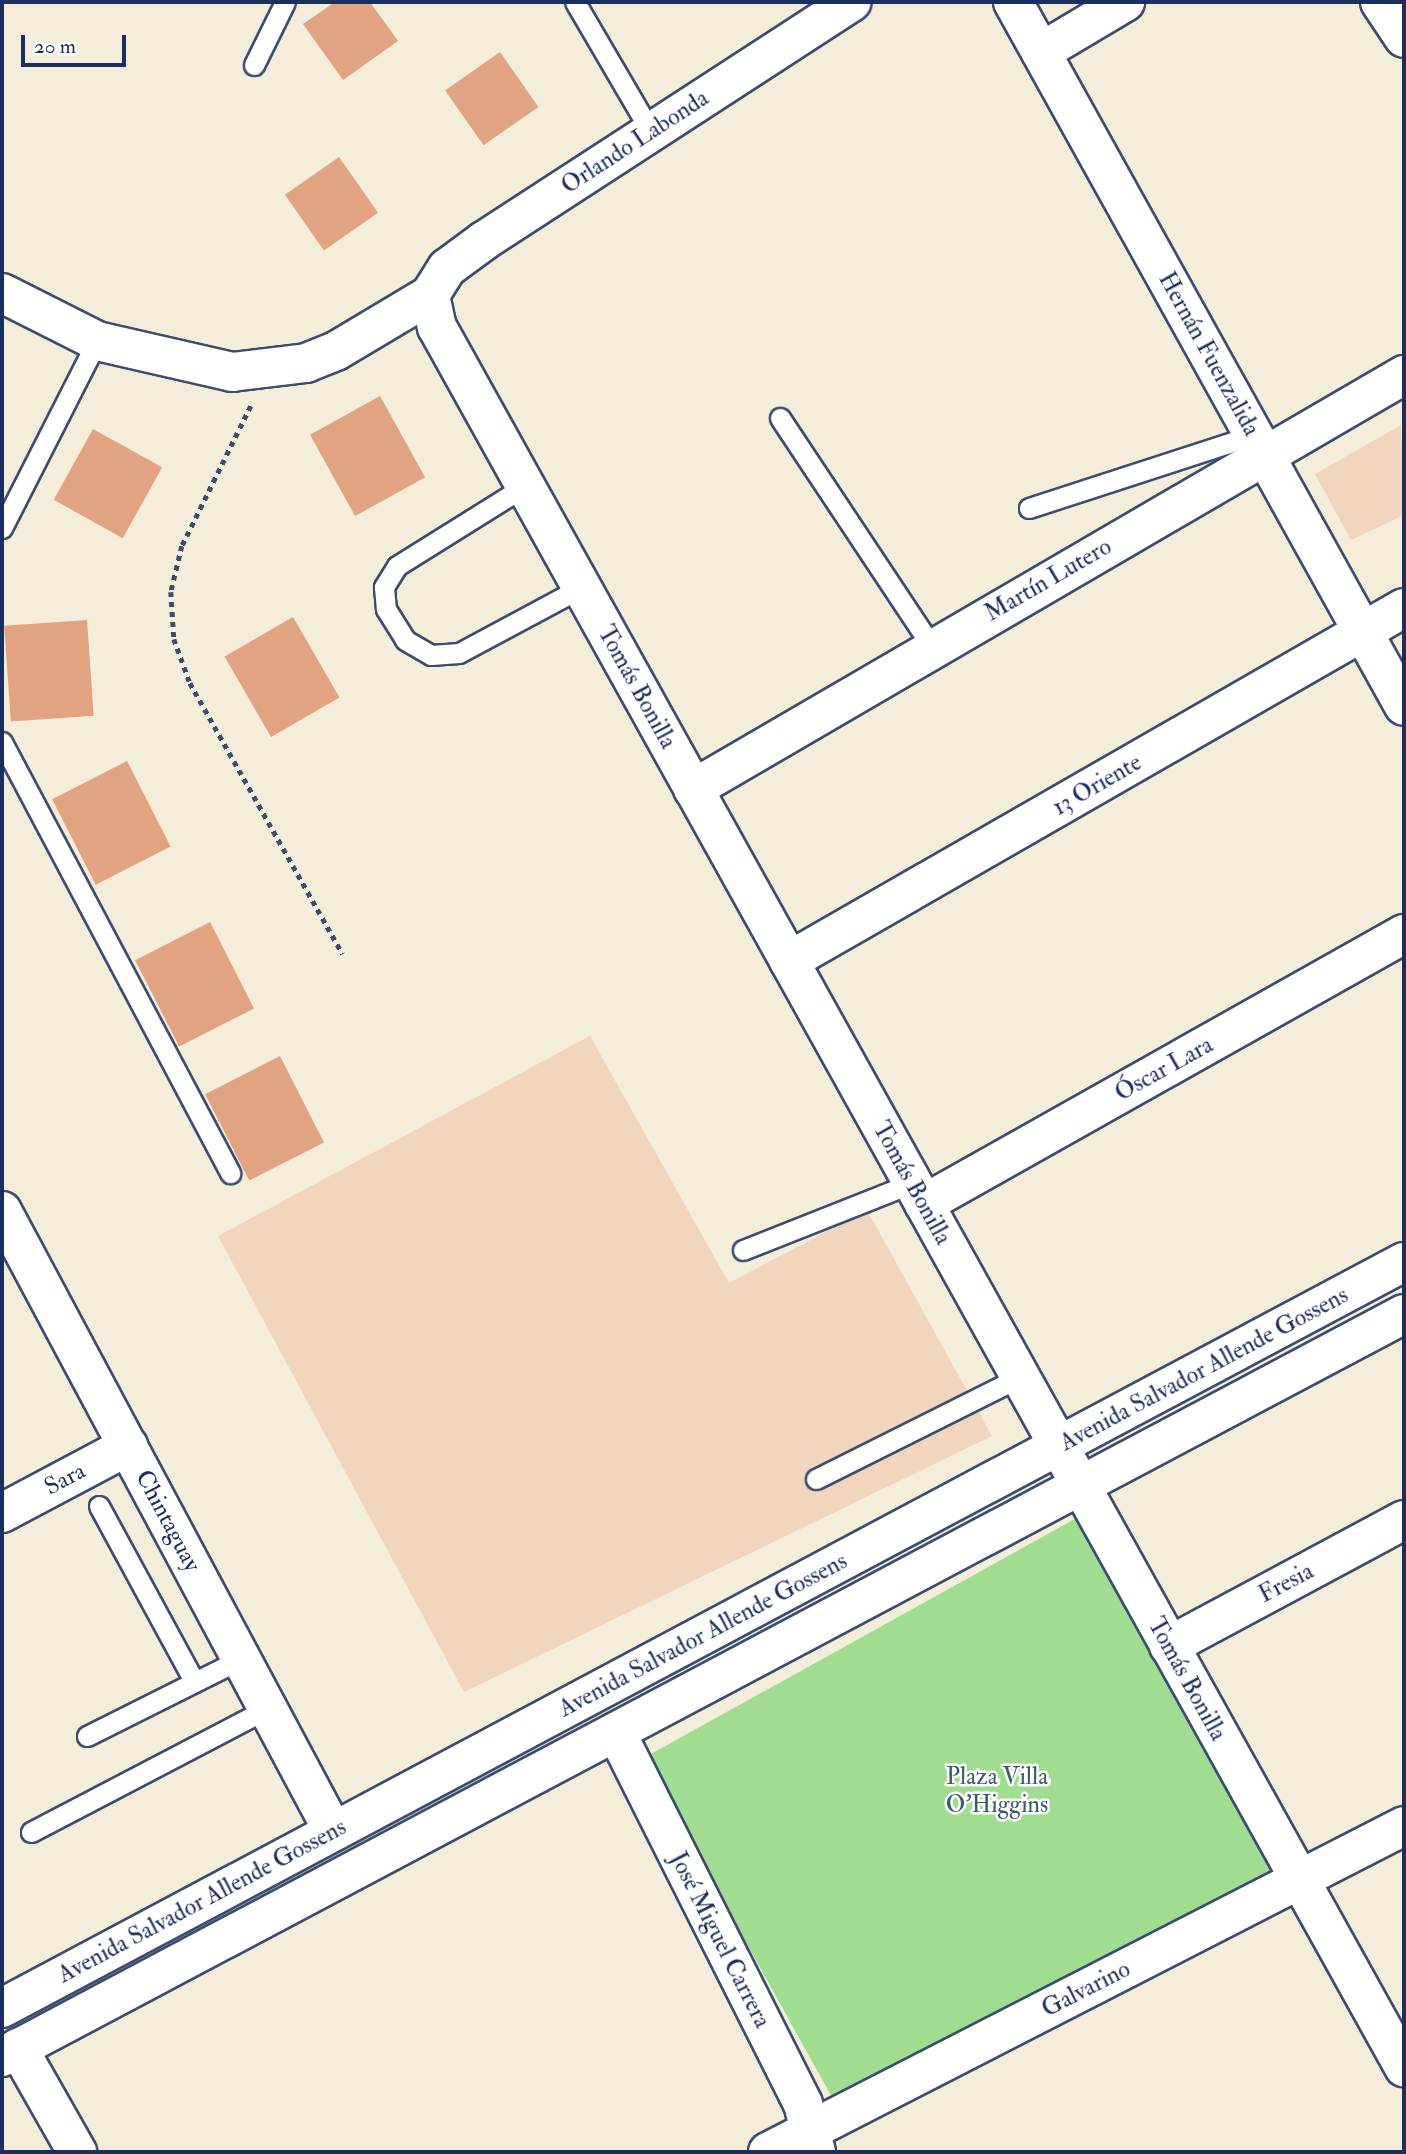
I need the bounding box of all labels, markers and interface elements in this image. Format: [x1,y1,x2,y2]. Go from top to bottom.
scale bar [24,21,130,65]
text: 20 m [34,33,76,60]
street label: Orlando Labonda [556,84,714,200]
street label: Hernán Fuenzalida [1152,267,1266,441]
street label: Martín Lutero [980,532,1116,628]
street label: Tomás Bonilla [591,620,683,754]
street label: 13 Oriente [1048,748,1146,822]
street label: Óscar Lara [1110,1030,1218,1108]
street label: Tomás Bonilla [866,1116,958,1250]
street label: Avenida Salvador Allende Gossens [1055,1281,1353,1457]
street label: Sara [40,1456,90,1502]
street label: Chintaguay [129,1465,207,1577]
street label: Avenida Salvador Allende Gossens [554,1547,852,1723]
street label: Fresia [1254,1557,1318,1609]
street label: Tomás Bonilla [1141,1612,1233,1746]
park label: Plaza Villa O'Higgins [946,1763,1048,1819]
street label: Avenida Salvador Allende Gossens [53,1813,351,1989]
street label: José Miguel Carrera [663,1847,777,2033]
street label: Galvarino [1037,1955,1135,2023]

